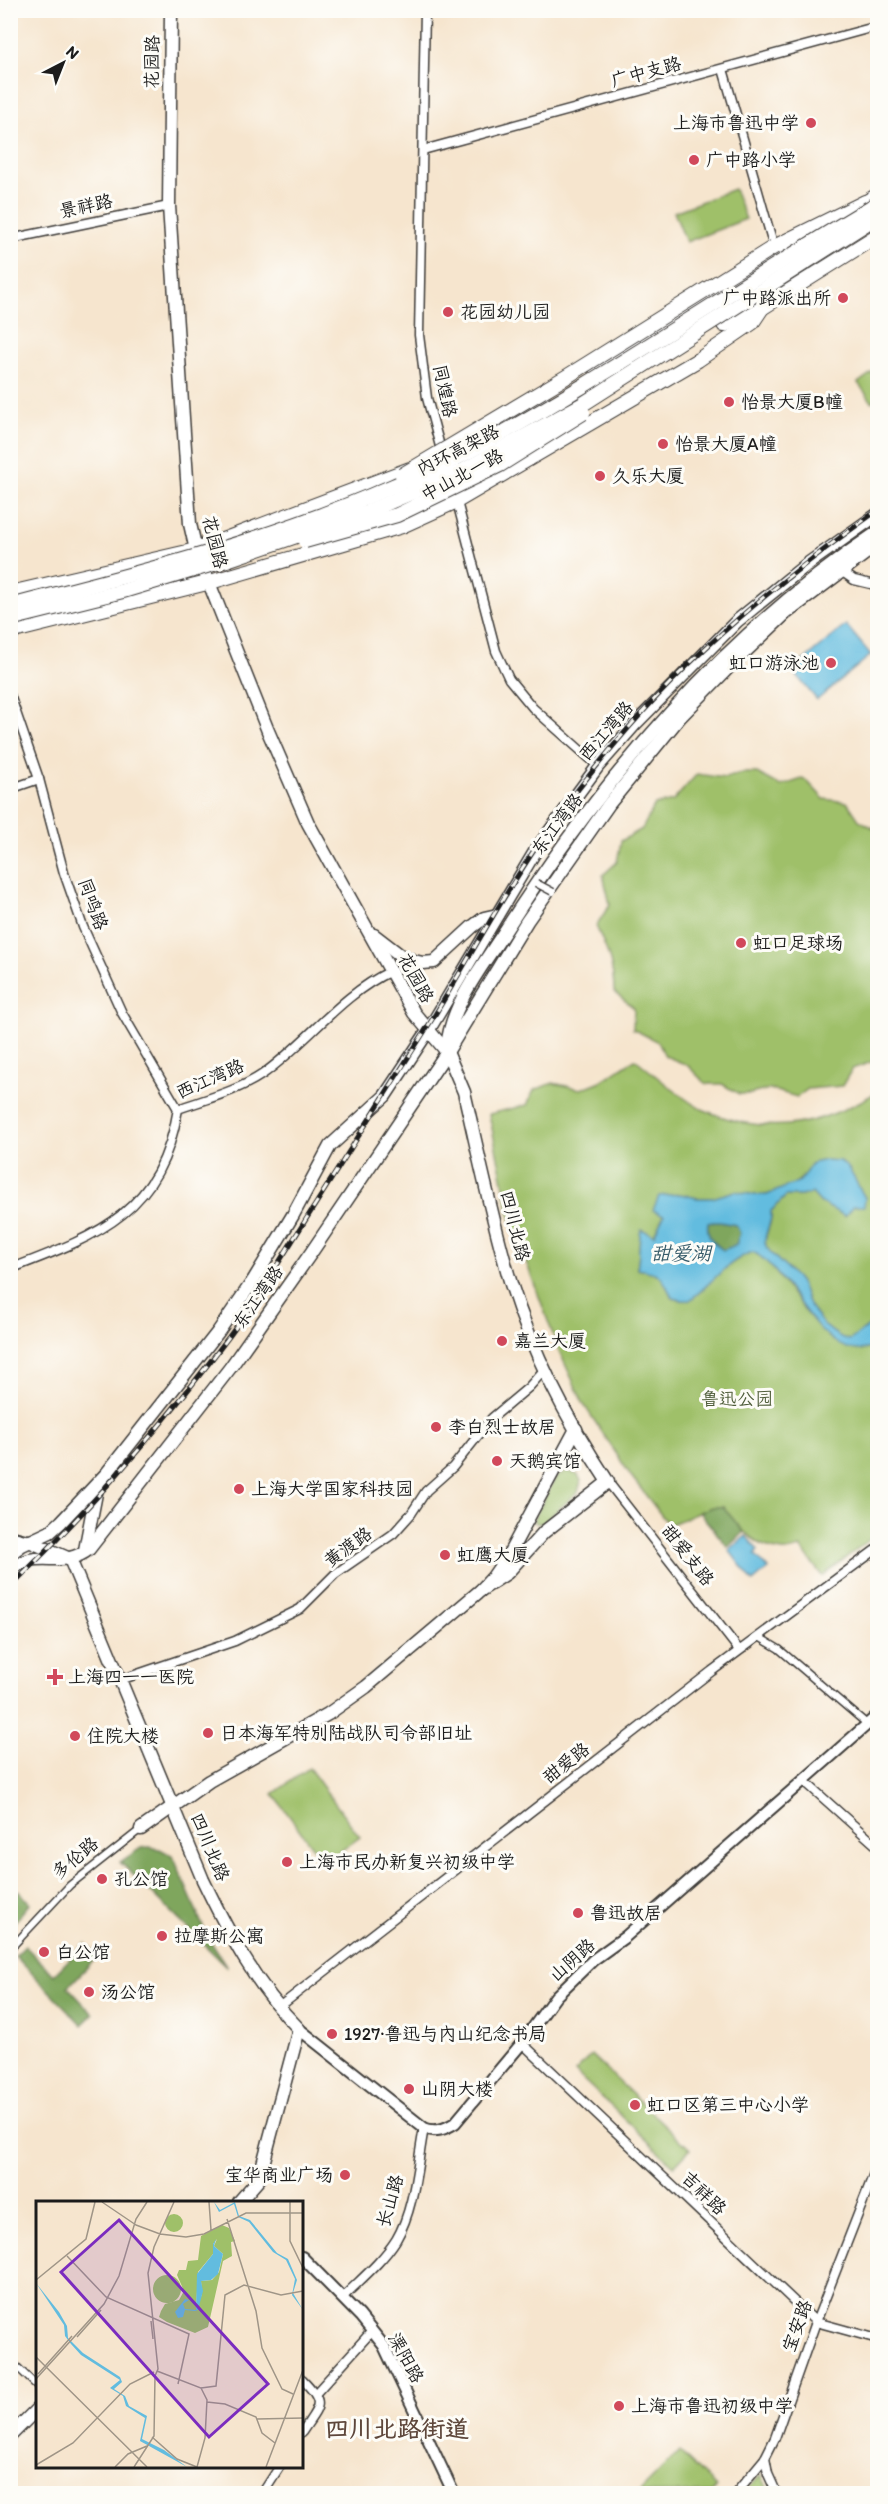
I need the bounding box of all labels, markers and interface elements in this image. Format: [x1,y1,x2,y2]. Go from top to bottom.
north arrow [33,33,93,93]
street label: 花园路 [141,35,163,89]
text: N [62,42,83,63]
street label: 广中支路 [608,52,684,92]
place label: 上海市鲁迅中学 [673,112,799,134]
marker: 上海市鲁迅中学 [804,116,818,130]
place label: 广中路小学 [706,149,796,171]
marker: 广中路小学 [687,153,701,167]
street label: 景祥路 [57,190,115,222]
place label: 广中路派出所 [723,287,831,309]
marker: 广中路派出所 [836,291,850,305]
place label: 花园幼儿园 [460,301,550,323]
marker: 花园幼儿园 [441,305,455,319]
street label: 同煌路 [429,362,461,420]
place label: 怡景大厦B幢 [741,391,843,413]
marker: 怡景大厦B幢 [722,395,736,409]
street label: 内环高架路 [413,420,503,480]
place label: 怡景大厦A幢 [675,433,777,455]
marker: 怡景大厦A幢 [656,437,670,451]
street label: 中山北一路 [417,444,507,506]
place label: 久乐大厦 [612,465,684,487]
marker: 久乐大厦 [593,469,607,483]
street label: 花园路 [198,513,232,571]
place label: 虹口游泳池 [729,652,819,674]
marker: 虹口游泳池 [824,656,838,670]
street label: 西江湾路 [574,697,638,765]
street label: 东江湾路 [527,789,587,859]
street label: 同鸣路 [73,875,113,933]
place label: 虹口足球场 [753,932,843,954]
marker: 虹口足球场 [734,936,748,950]
street label: 花园路 [393,949,439,1007]
street label: 西江湾路 [173,1054,247,1104]
street label: 四川北路 [496,1188,534,1264]
water label: 甜爱湖 [651,1241,713,1265]
street label: 东江湾路 [228,1261,288,1333]
place label: 嘉兰大厦 [514,1330,586,1352]
marker: 嘉兰大厦 [495,1334,509,1348]
park label: 鲁迅公园 [701,1388,773,1410]
place label: 李白烈士故居 [448,1416,556,1438]
marker: 李白烈士故居 [429,1420,443,1434]
place label: 天鹅宾馆 [509,1450,581,1472]
marker: 天鹅宾馆 [490,1454,504,1468]
place label: 上海大学国家科技园 [251,1478,413,1500]
marker: 上海大学国家科技园 [232,1482,246,1496]
street label: 甜爱支路 [657,1520,719,1590]
street label: 黄渡路 [320,1522,376,1572]
place label: 虹鹰大厦 [457,1544,529,1566]
marker: 虹鹰大厦 [438,1548,452,1562]
place label: 上海四一一医院 [68,1666,194,1688]
marker: 上海四一一医院 [46,1668,64,1686]
place label: 日本海军特别陆战队司令部旧址 [220,1722,472,1744]
place label: 住院大楼 [87,1725,159,1747]
marker: 日本海军特别陆战队司令部旧址 [201,1726,215,1740]
marker: 住院大楼 [68,1729,82,1743]
street label: 甜爱路 [538,1738,594,1788]
street label: 四川北路 [186,1810,234,1884]
street label: 多伦路 [47,1832,103,1884]
place label: 上海市民办新复兴初级中学 [299,1851,515,1873]
marker: 上海市民办新复兴初级中学 [280,1855,294,1869]
place label: 孔公馆 [114,1868,168,1890]
marker: 孔公馆 [95,1872,109,1886]
place label: 鲁迅故居 [590,1902,662,1924]
marker: 鲁迅故居 [571,1906,585,1920]
place label: 拉摩斯公寓 [174,1925,264,1947]
marker: 拉摩斯公寓 [155,1929,169,1943]
street label: 山阴路 [545,1934,599,1986]
place label: 白公馆 [56,1941,110,1963]
marker: 白公馆 [37,1945,51,1959]
place label: 汤公馆 [101,1981,155,2003]
marker: 汤公馆 [82,1985,96,1999]
place label: 1927·鲁迅与内山纪念书局 [344,2023,546,2045]
marker: 1927·鲁迅与内山纪念书局 [325,2027,339,2041]
place label: 山阴大楼 [421,2078,493,2100]
marker: 山阴大楼 [402,2082,416,2096]
place label: 虹口区第三中心小学 [647,2094,809,2116]
marker: 虹口区第三中心小学 [628,2098,642,2112]
place label: 宝华商业广场 [225,2164,333,2186]
street label: 吉祥路 [677,2166,731,2220]
marker: 宝华商业广场 [338,2168,352,2182]
street label: 长山路 [372,2172,408,2230]
inset map [36,2201,303,2468]
street label: 宝安路 [777,2297,817,2355]
street label: 溧阳路 [383,2329,429,2387]
place label: 上海市鲁迅初级中学 [631,2395,793,2417]
marker: 上海市鲁迅初级中学 [612,2399,626,2413]
district label: 四川北路街道 [325,2414,469,2443]

